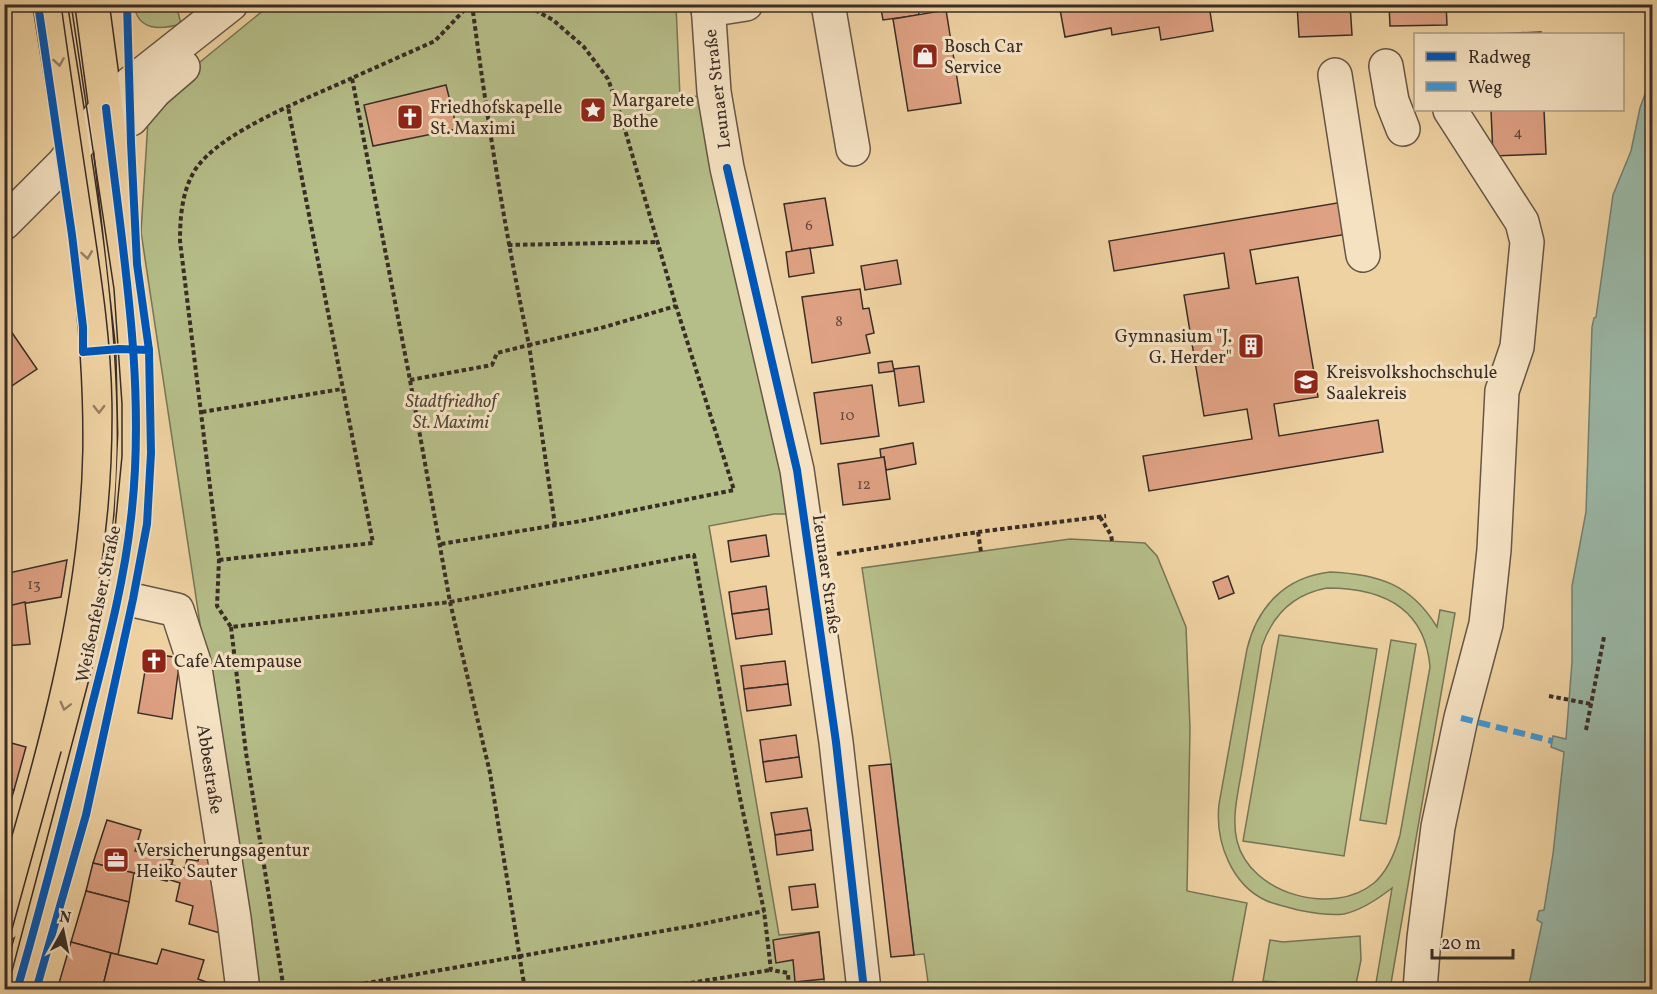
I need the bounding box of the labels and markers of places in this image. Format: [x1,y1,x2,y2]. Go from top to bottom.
place label: Bosch Car Service [944,35,1023,81]
shop icon: Bosch Car Service [910,41,940,71]
place label: Margarete Bothe [612,89,694,135]
place icon: Margarete Bothe [578,95,608,125]
place label: Friedhofskapelle St. Maximi [430,96,562,142]
church icon: Friedhofskapelle St. Maximi [395,102,425,132]
place label: Gymnasium "J. G. Herder" [1115,325,1232,371]
building icon: Gymnasium "J. G. Herder" [1236,331,1266,361]
place label: Kreisvolkshochschule Saalekreis [1326,361,1497,407]
school or university icon: Kreisvolkshochschule Saalekreis [1291,367,1321,397]
church icon: Cafe Atempause [139,646,169,676]
place label: Cafe Atempause [174,650,302,675]
place label: Versicherungsagentur Heiko Sauter [136,839,310,885]
office icon: Versicherungsagentur Heiko Sauter [101,845,131,875]

